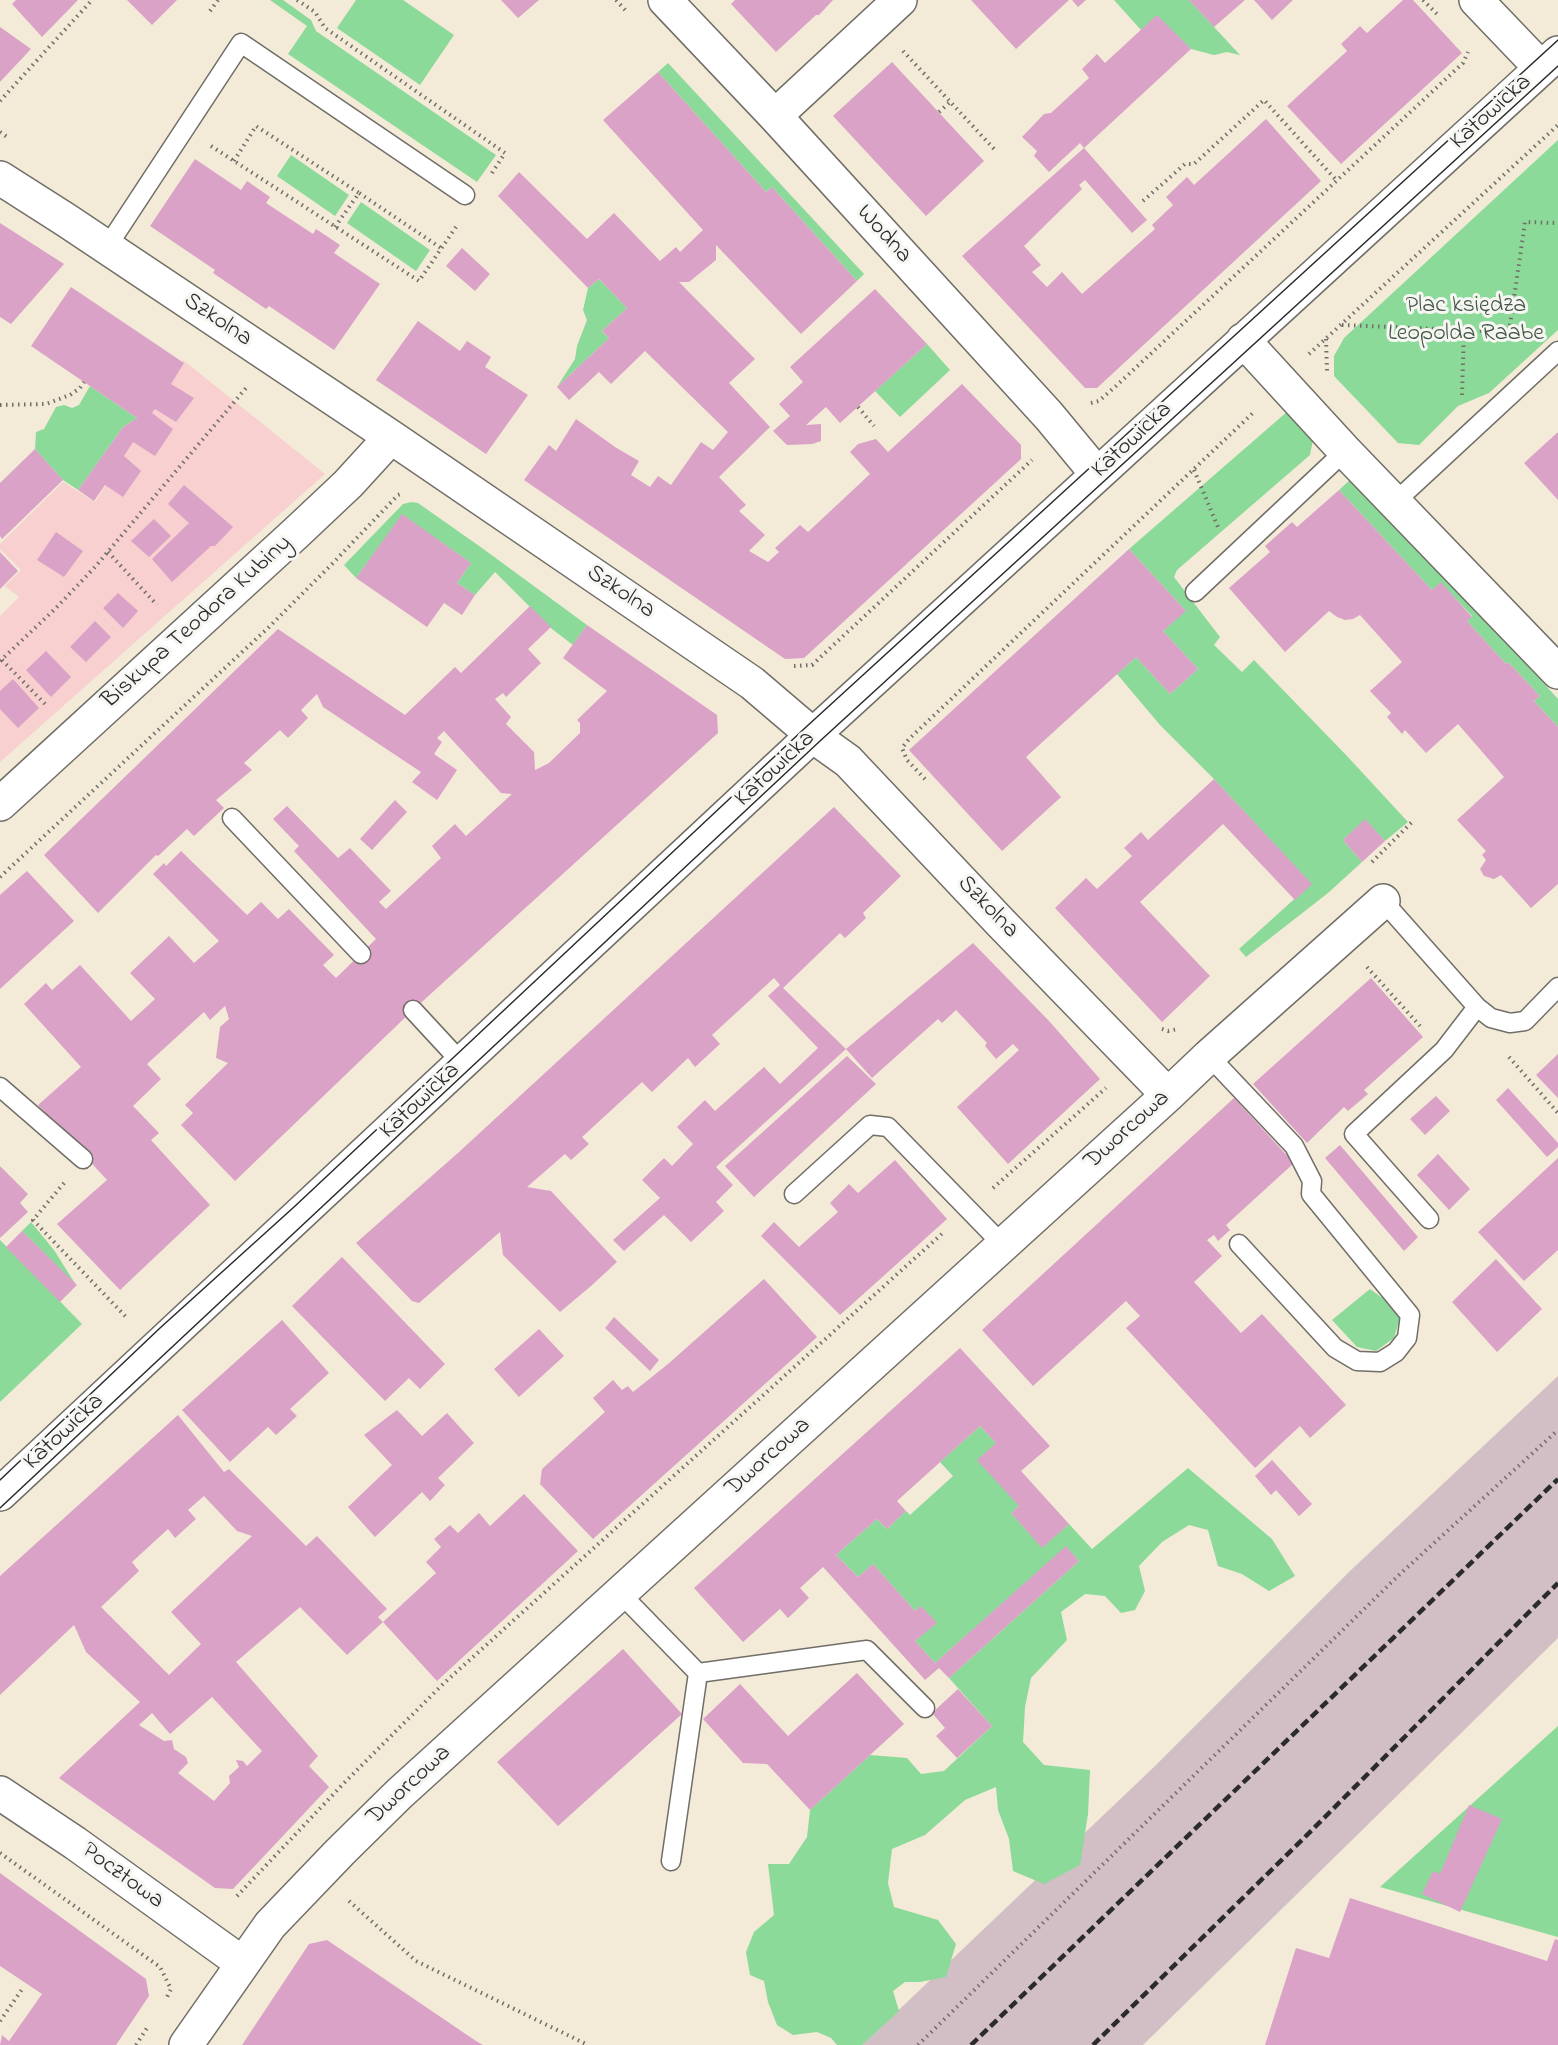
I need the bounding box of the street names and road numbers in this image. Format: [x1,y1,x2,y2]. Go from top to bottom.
street label: Katowicka [1445,69,1539,157]
street label: Wodna [849,200,917,270]
street label: Szkolna [177,288,257,354]
street label: Katowicka [1087,397,1179,485]
street label: Biskupa Teodora Kubiny [97,530,299,716]
street label: Szkolna [580,560,660,626]
street label: Katowicka [730,726,822,814]
street label: Szkolna [950,870,1024,946]
street label: Katowicka [375,1058,467,1146]
street label: Dworcowa [1079,1085,1177,1177]
street label: Katowicka [19,1389,111,1477]
street label: Dworcowa [720,1412,818,1504]
street label: Dworcowa [362,1740,458,1832]
street label: Pocztowa [75,1837,169,1917]

